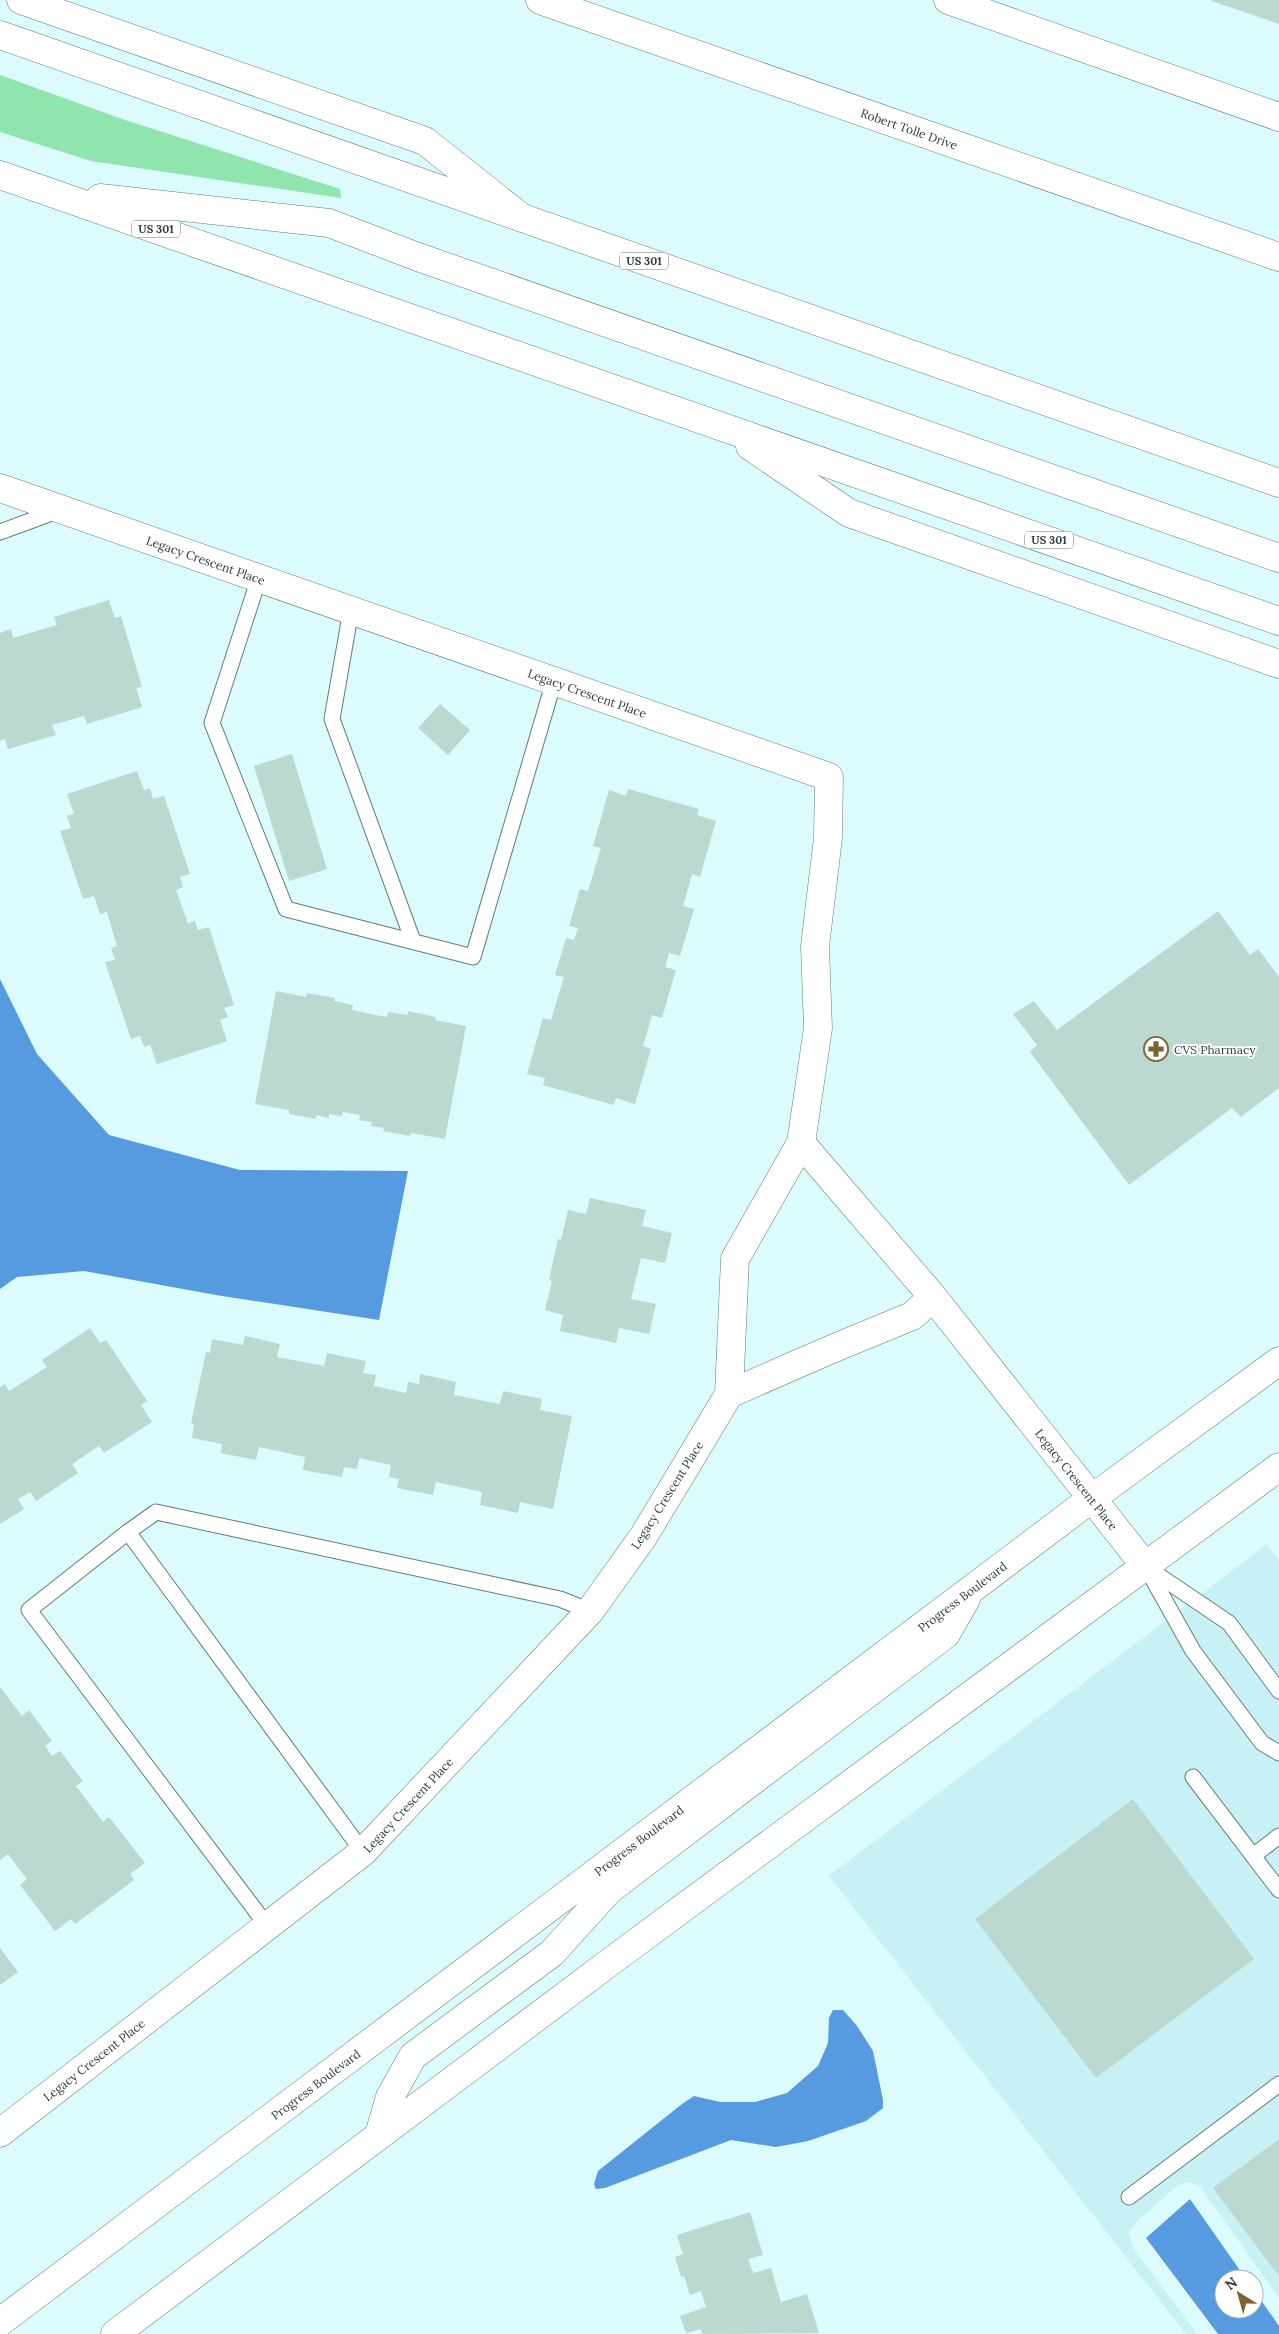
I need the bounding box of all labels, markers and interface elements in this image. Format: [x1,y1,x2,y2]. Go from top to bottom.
street label: Robert Tolle Drive [859,105,960,152]
road number: US 301 [132,220,180,238]
road number: US 301 [620,252,668,270]
street label: Legacy Crescent Place [144,532,268,588]
road number: US 301 [1025,532,1073,548]
street label: Legacy Crescent Place [526,665,649,721]
pharmacy icon: CVS Pharmacy [1143,1036,1169,1062]
place label: CVS Pharmacy [1174,1042,1256,1057]
street label: Legacy Crescent Place [1032,1426,1122,1533]
street label: Legacy Crescent Place [628,1438,707,1552]
street label: Progress Boulevard [914,1558,1010,1635]
street label: Legacy Crescent Place [360,1754,456,1856]
street label: Progress Boulevard [591,1802,686,1879]
street label: Legacy Crescent Place [40,2015,148,2104]
street label: Progress Boulevard [268,2046,363,2123]
north arrow [1214,2269,1264,2319]
text: N [1221,2273,1241,2294]

